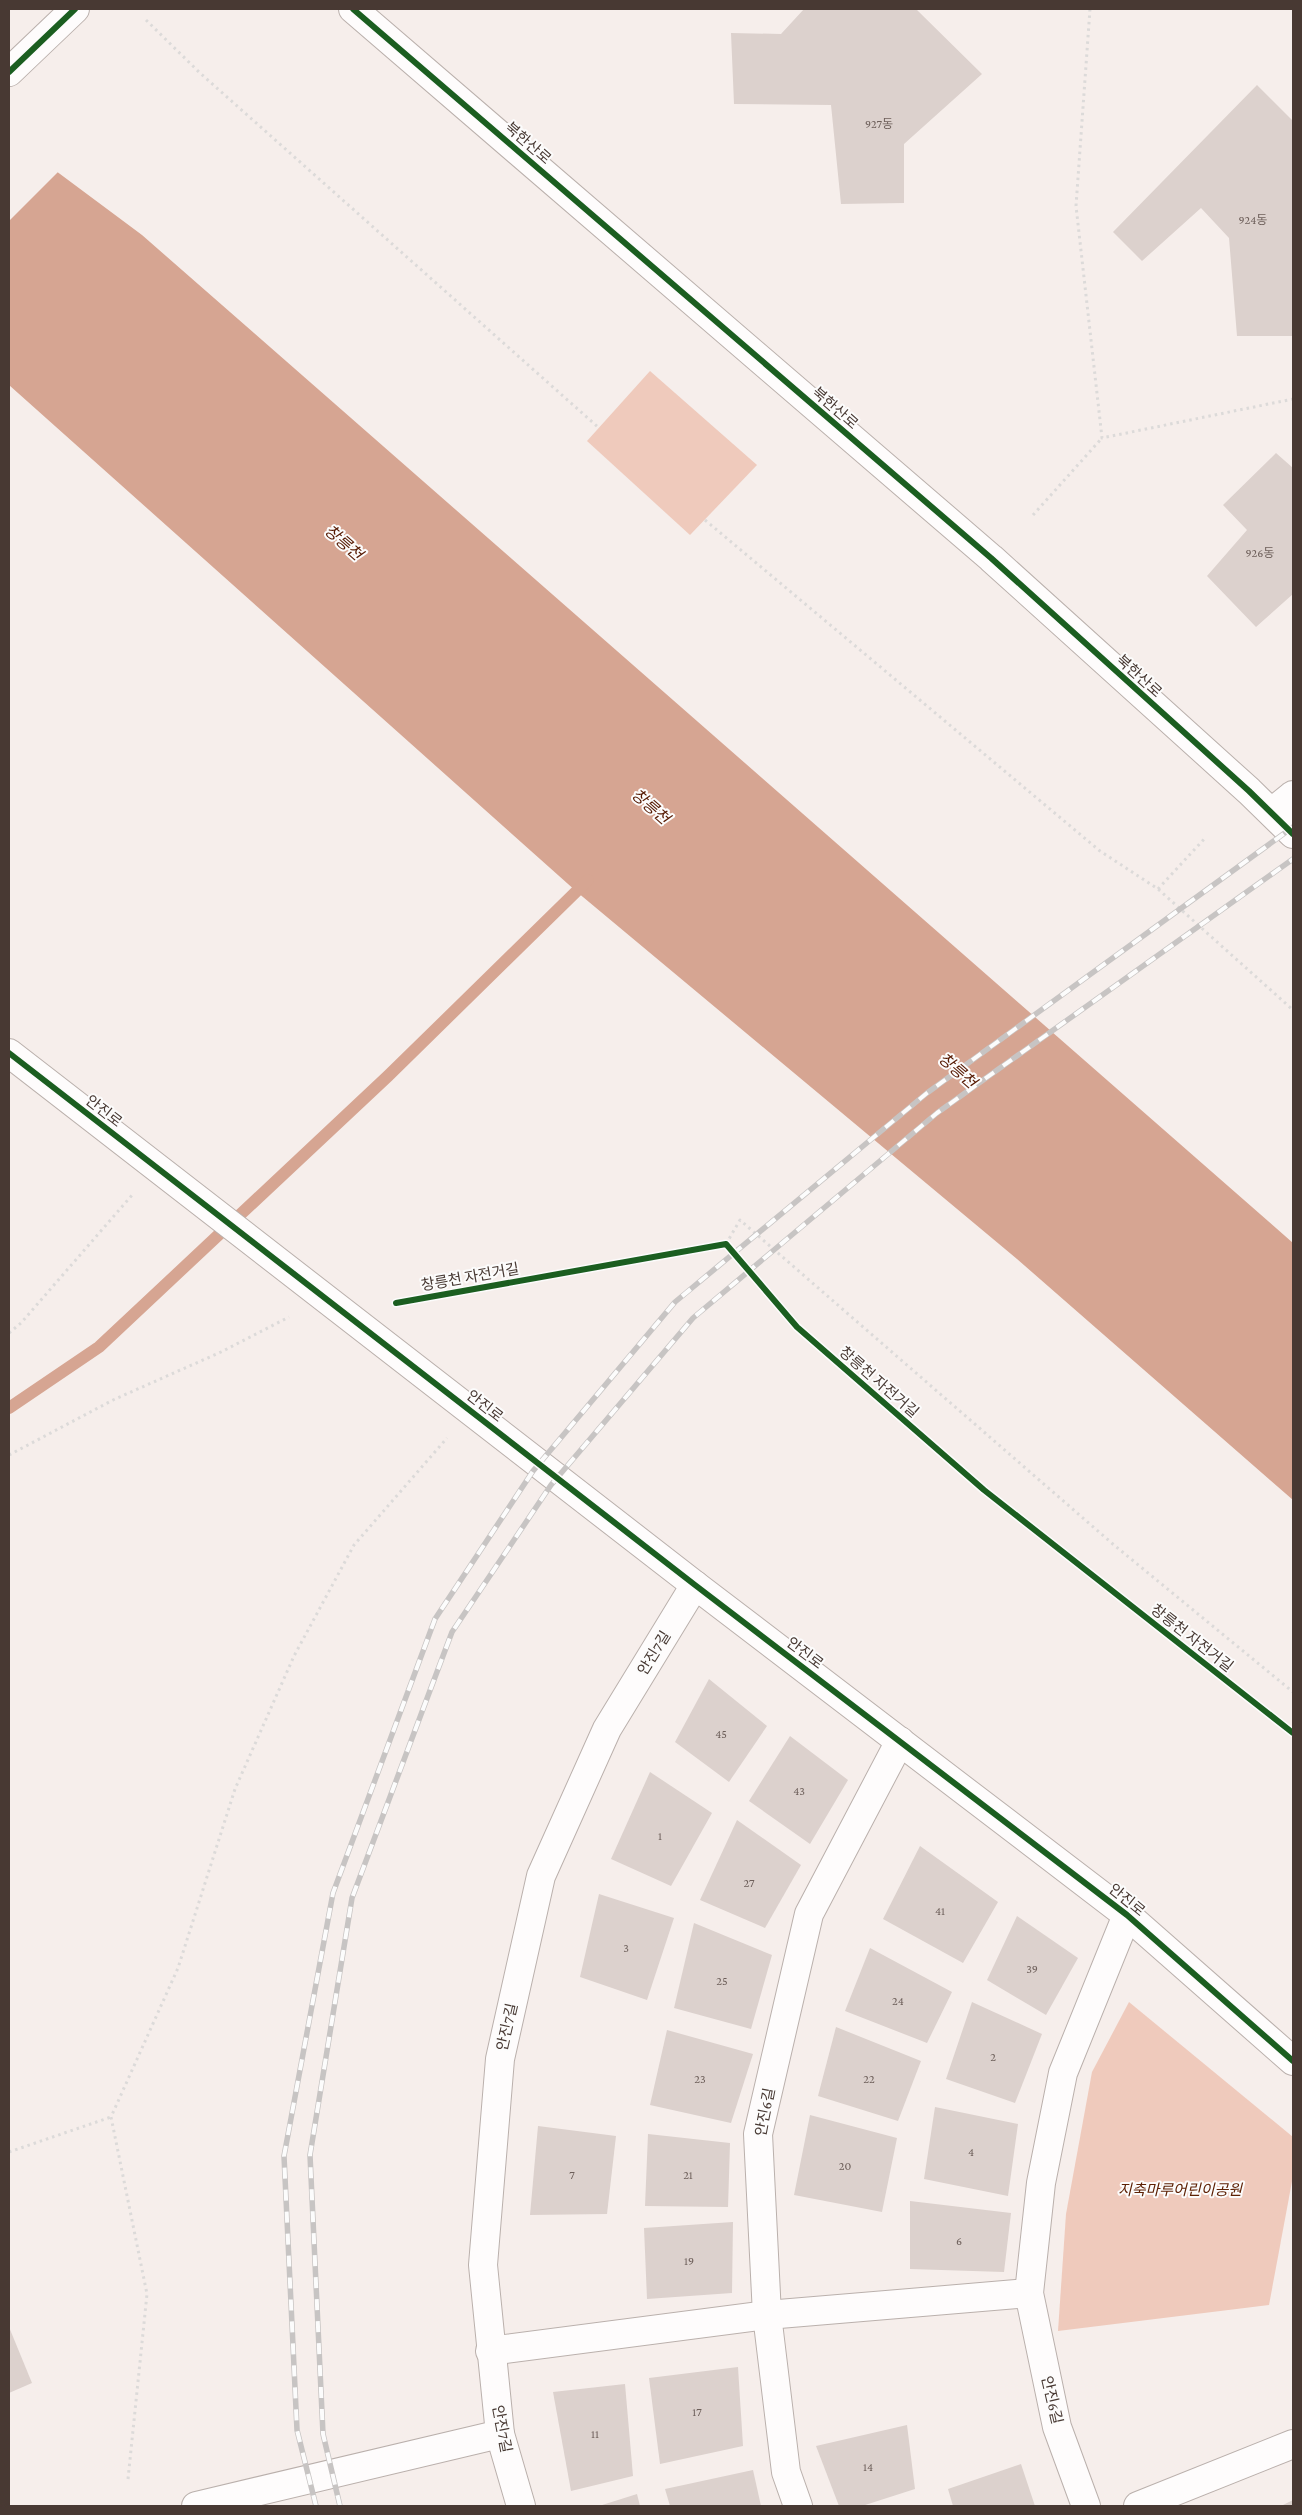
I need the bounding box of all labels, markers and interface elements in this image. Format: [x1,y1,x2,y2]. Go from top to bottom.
house number: 927동 [865,117,893,131]
street label: 북한산로 [502,119,554,167]
house number: 924동 [1239,213,1267,227]
street label: 북한산로 [809,384,861,432]
water label: 창릉천 [321,521,368,565]
house number: 926동 [1246,546,1274,560]
street label: 북한산로 [1113,652,1165,700]
water label: 창릉천 [628,785,675,829]
water label: 창릉천 [935,1049,982,1093]
street label: 안진로 [83,1092,125,1130]
street label: 창릉천 자전거길 [419,1260,520,1294]
street label: 창릉천 자전거길 [836,1343,922,1421]
street label: 안진로 [464,1387,506,1425]
street label: 창릉천 자전거길 [1148,1600,1237,1675]
street label: 안진7길 [634,1628,674,1678]
street label: 안진로 [784,1634,826,1672]
house number: 45 [715,1727,727,1741]
house number: 43 [793,1784,805,1798]
house number: 1 [658,1829,662,1843]
house number: 27 [743,1876,755,1890]
street label: 안진로 [1106,1881,1148,1919]
house number: 41 [935,1904,945,1918]
house number: 3 [623,1941,629,1955]
house number: 39 [1026,1962,1038,1976]
house number: 25 [716,1974,728,1988]
house number: 24 [892,1994,904,2008]
street label: 안진7길 [494,2002,520,2052]
house number: 2 [990,2050,996,2064]
house number: 23 [694,2072,706,2086]
house number: 22 [863,2072,875,2086]
street label: 안진6길 [752,2086,778,2138]
house number: 4 [968,2145,974,2159]
house number: 20 [839,2159,851,2173]
house number: 7 [569,2168,575,2182]
house number: 21 [683,2168,693,2182]
park label: 지축마루어린이공원 [1118,2182,1243,2198]
house number: 6 [956,2234,962,2248]
house number: 19 [684,2254,694,2268]
street label: 안진6길 [1039,2374,1065,2426]
street label: 안진7길 [490,2404,514,2454]
house number: 17 [692,2405,702,2419]
house number: 11 [591,2427,599,2441]
house number: 14 [863,2460,873,2474]

